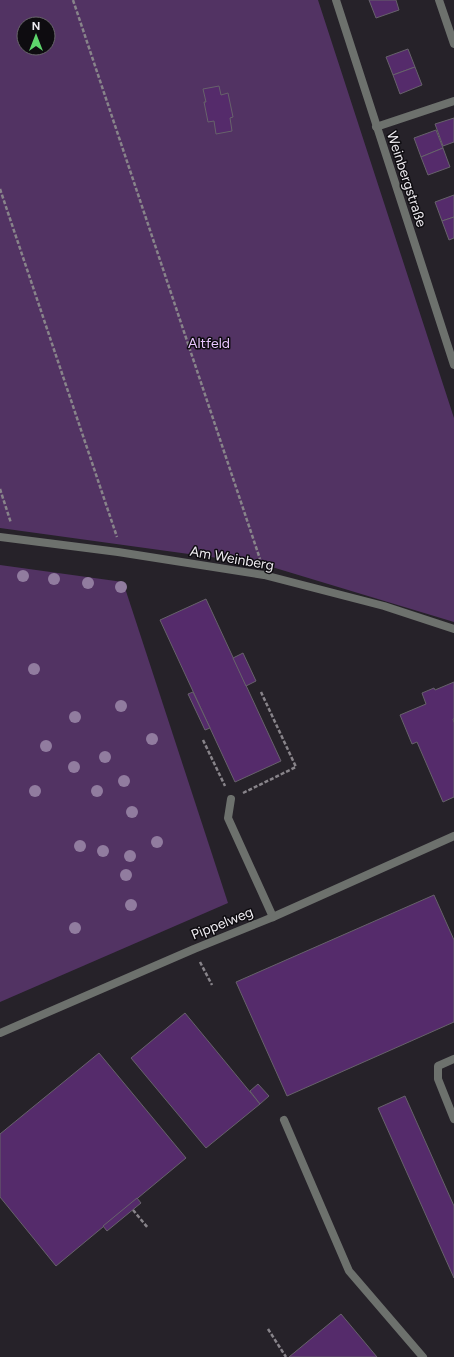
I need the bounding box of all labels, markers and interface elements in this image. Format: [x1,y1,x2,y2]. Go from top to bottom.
north arrow [16,16,56,56]
text: N [32,20,40,33]
street label: Weinbergstraße [383,129,430,229]
park label: Altfeld [188,335,230,352]
street label: Am Weinberg [188,543,275,574]
street label: Pippelweg [189,903,256,944]

